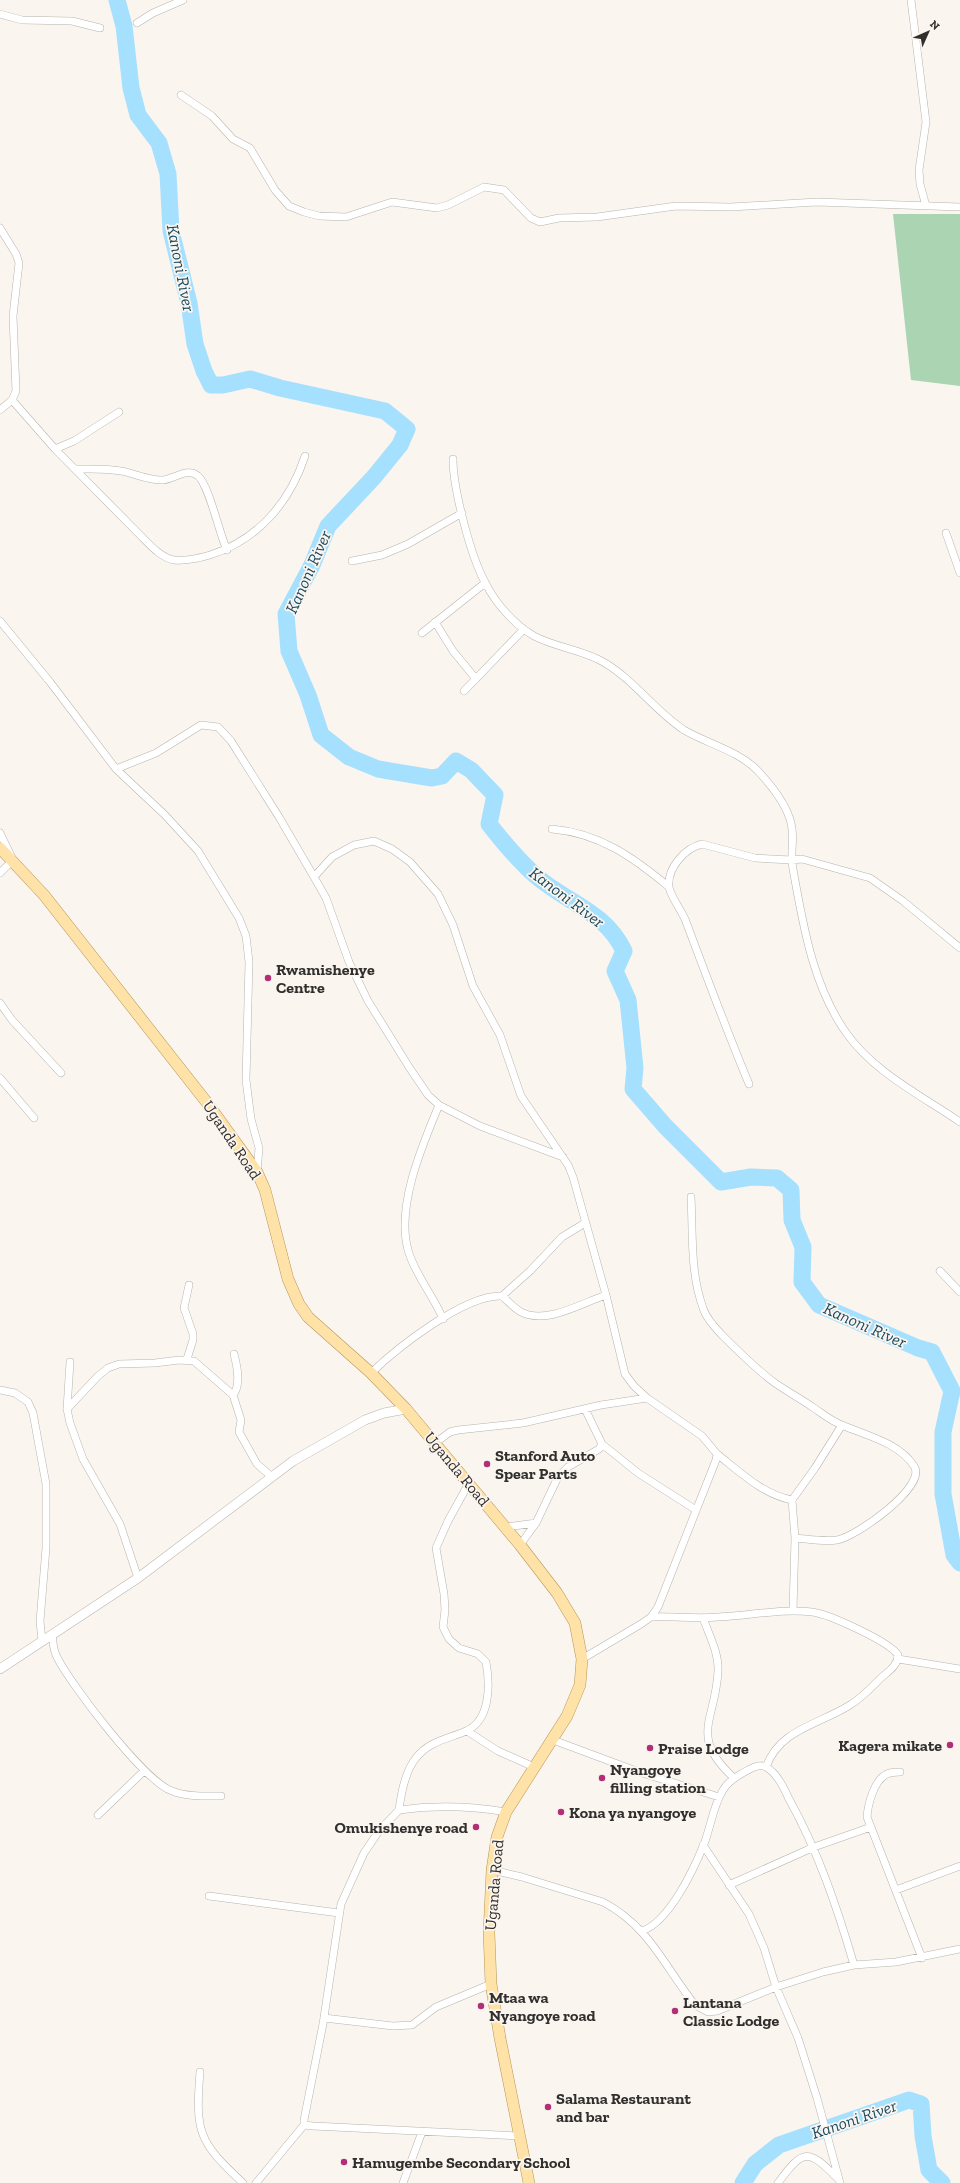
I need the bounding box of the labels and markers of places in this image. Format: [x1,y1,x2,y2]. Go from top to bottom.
place label: Rwamishenye Centre [276,960,375,997]
marker: Rwamishenye Centre [263,973,273,983]
place label: Stanford Auto Spear Parts [495,1446,596,1483]
marker: Stanford Auto Spear Parts [482,1459,492,1469]
place label: Kagera mikate [838,1736,942,1755]
place label: Praise Lodge [658,1739,749,1758]
marker: Kagera mikate [945,1740,955,1750]
marker: Praise Lodge [645,1743,655,1753]
place label: Nyangoye filling station [610,1760,706,1797]
marker: Nyangoye filling station [597,1773,607,1783]
place label: Kona ya nyangoye [569,1803,696,1822]
marker: Kona ya nyangoye [556,1807,566,1817]
place label: Omukishenye road [334,1818,468,1837]
marker: Omukishenye road [471,1822,481,1832]
place label: Mtaa wa Nyangoye road [489,1988,596,2025]
place label: Lantana Classic Lodge [683,1993,779,2030]
marker: Mtaa wa Nyangoye road [476,2001,486,2011]
marker: Lantana Classic Lodge [670,2006,680,2016]
place label: Salama Restaurant and bar [556,2089,691,2126]
marker: Salama Restaurant and bar [543,2102,553,2112]
place label: Hamugembe Secondary School [352,2153,571,2172]
marker: Hamugembe Secondary School [339,2157,349,2167]

